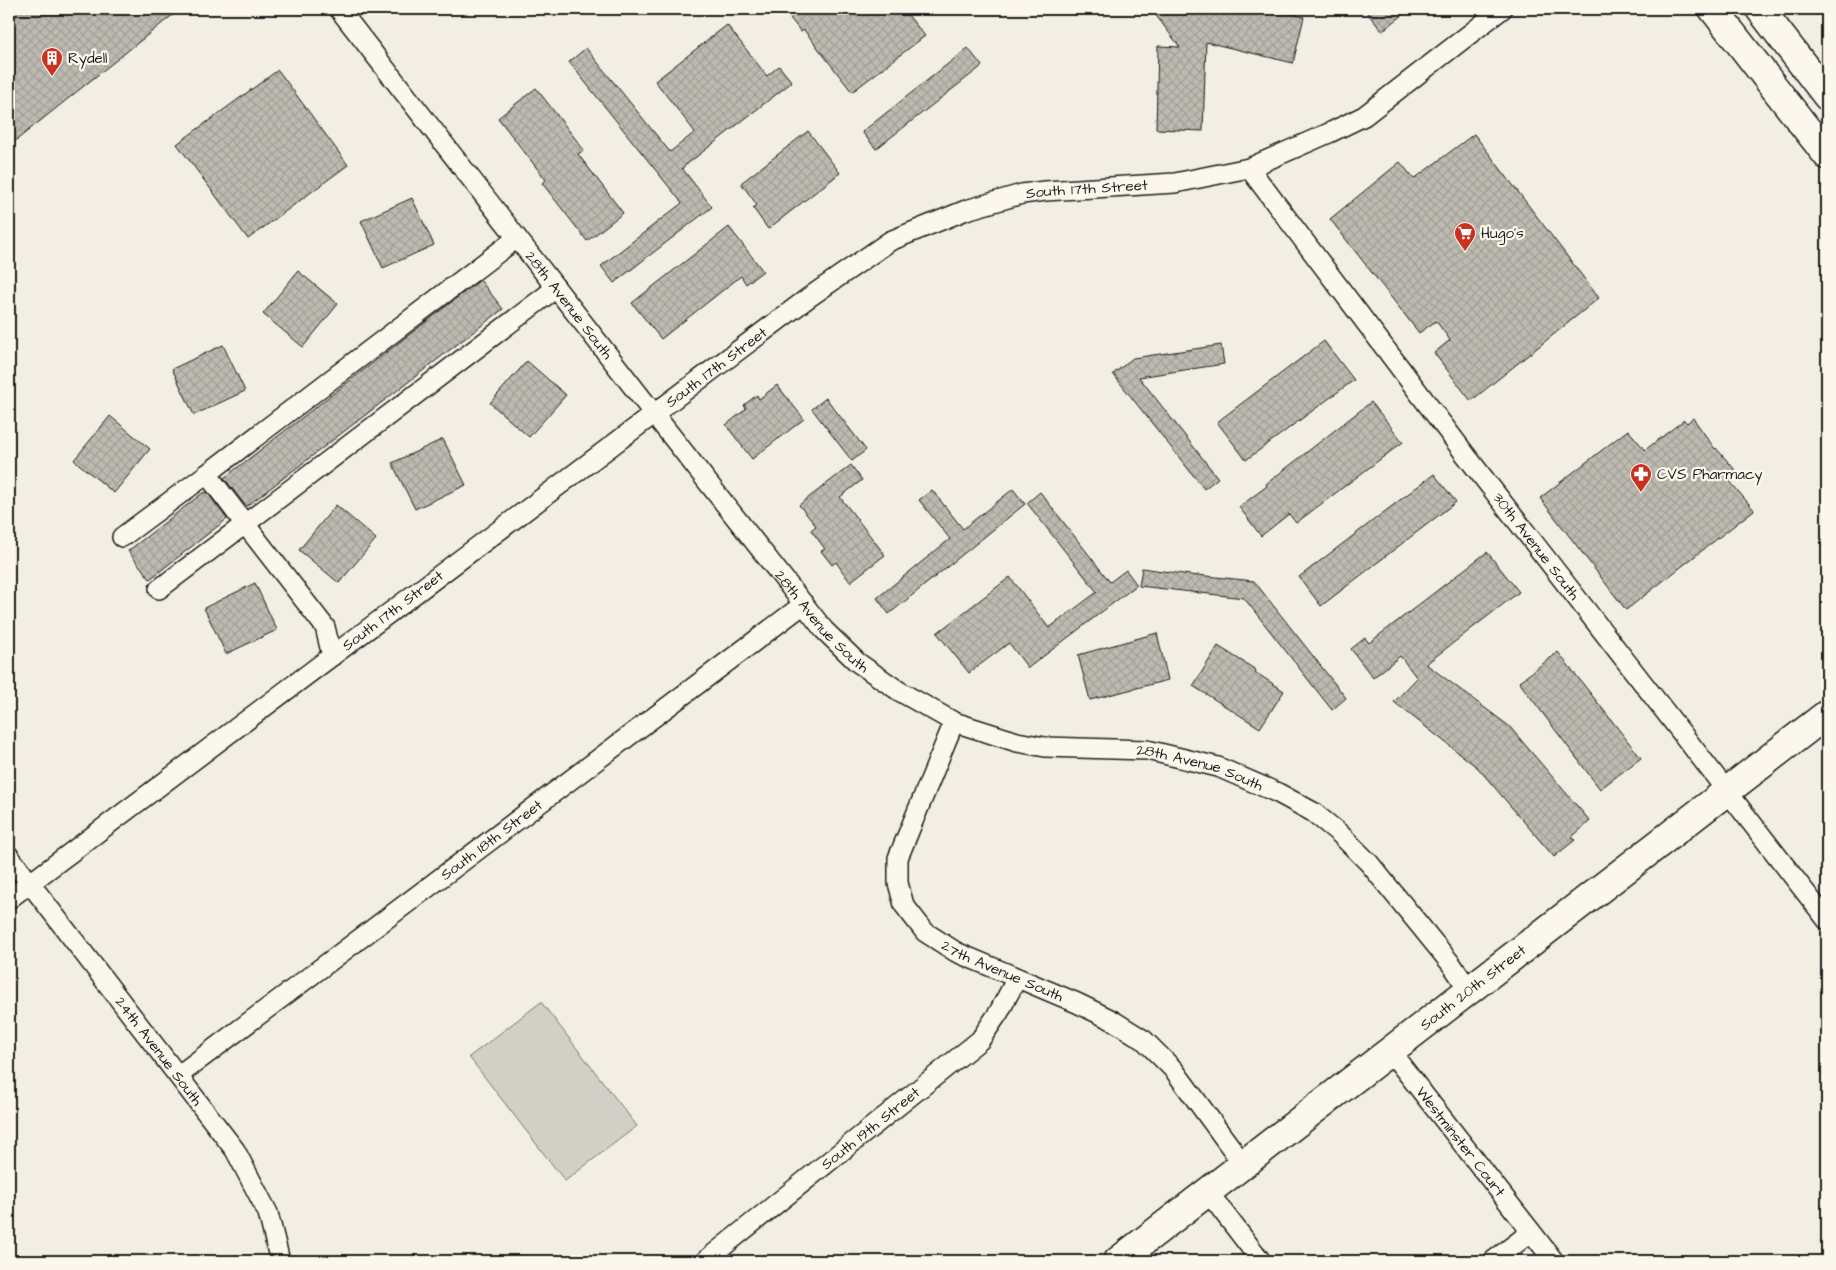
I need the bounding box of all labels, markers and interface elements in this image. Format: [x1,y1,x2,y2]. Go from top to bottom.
building icon: Rydell [40,46,64,77]
place label: Rydell [68,48,107,70]
street label: South 17th Street [1024,174,1148,204]
supermarket icon: Hugo's [1453,221,1477,252]
place label: Hugo's [1481,223,1524,245]
street label: 28th Avenue South [520,247,618,364]
street label: South 17th Street [661,322,771,412]
pharmacy icon: CVS Pharmacy [1629,462,1653,493]
place label: CVS Pharmacy [1657,464,1763,486]
street label: 30th Avenue South [1488,488,1585,605]
street label: South 17th Street [337,565,448,656]
street label: 28th Avenue South [770,565,873,678]
street label: 28th Avenue South [1136,739,1267,796]
street label: South 18th Street [436,794,547,885]
street label: 27th Avenue South [937,935,1067,1007]
street label: South 20th Street [1415,940,1530,1035]
street label: 24th Avenue South [110,992,208,1110]
street label: South 19th Street [816,1082,924,1174]
street label: Westminster Court [1411,1082,1510,1201]

